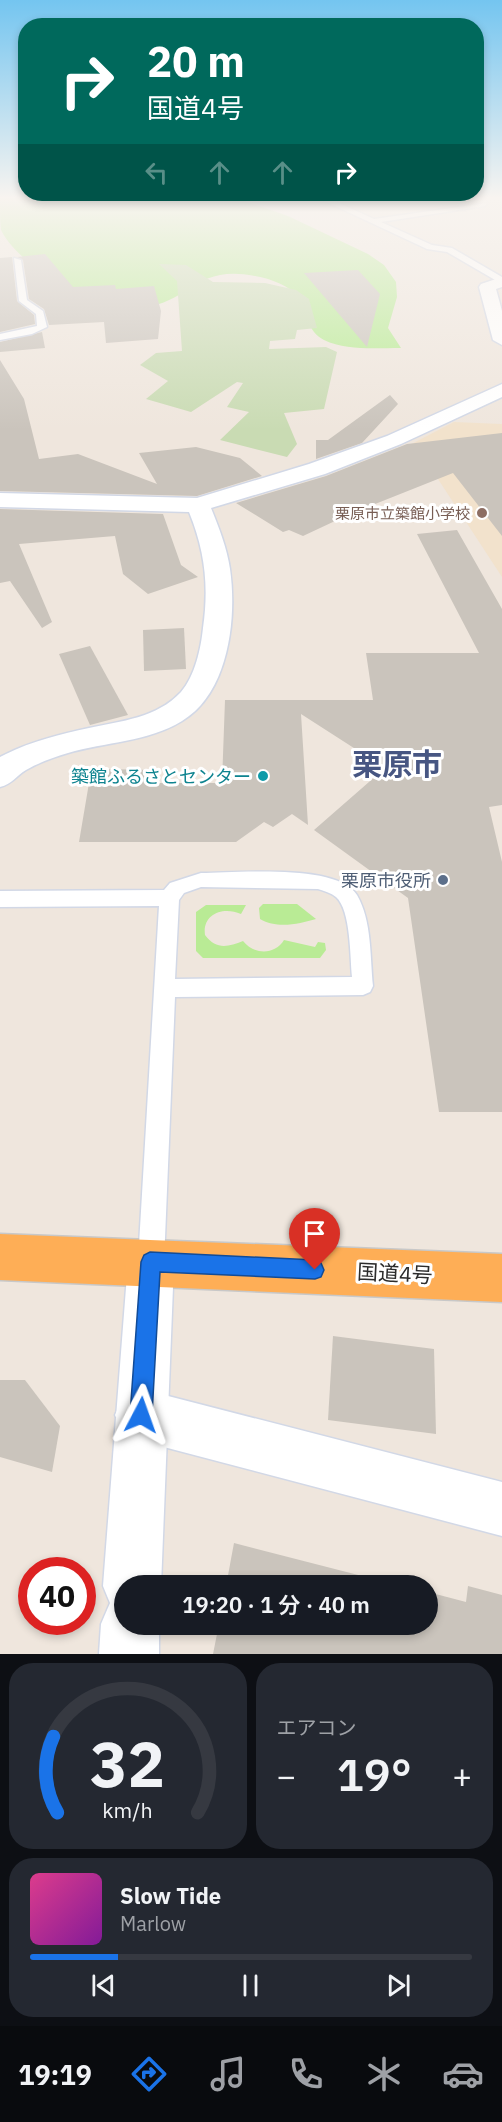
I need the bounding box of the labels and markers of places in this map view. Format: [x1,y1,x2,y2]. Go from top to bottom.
place label: 栗原市立築館小学校 [335,504,470,523]
marker: 栗原市立築館小学校 [475,506,489,520]
place label: 築館ふるさとセンター [71,765,251,788]
marker: 築館ふるさとセンター [256,769,270,783]
place label: 栗原市役所 [341,869,431,892]
marker: 栗原市役所 [436,873,450,887]
pin [289,1208,340,1270]

